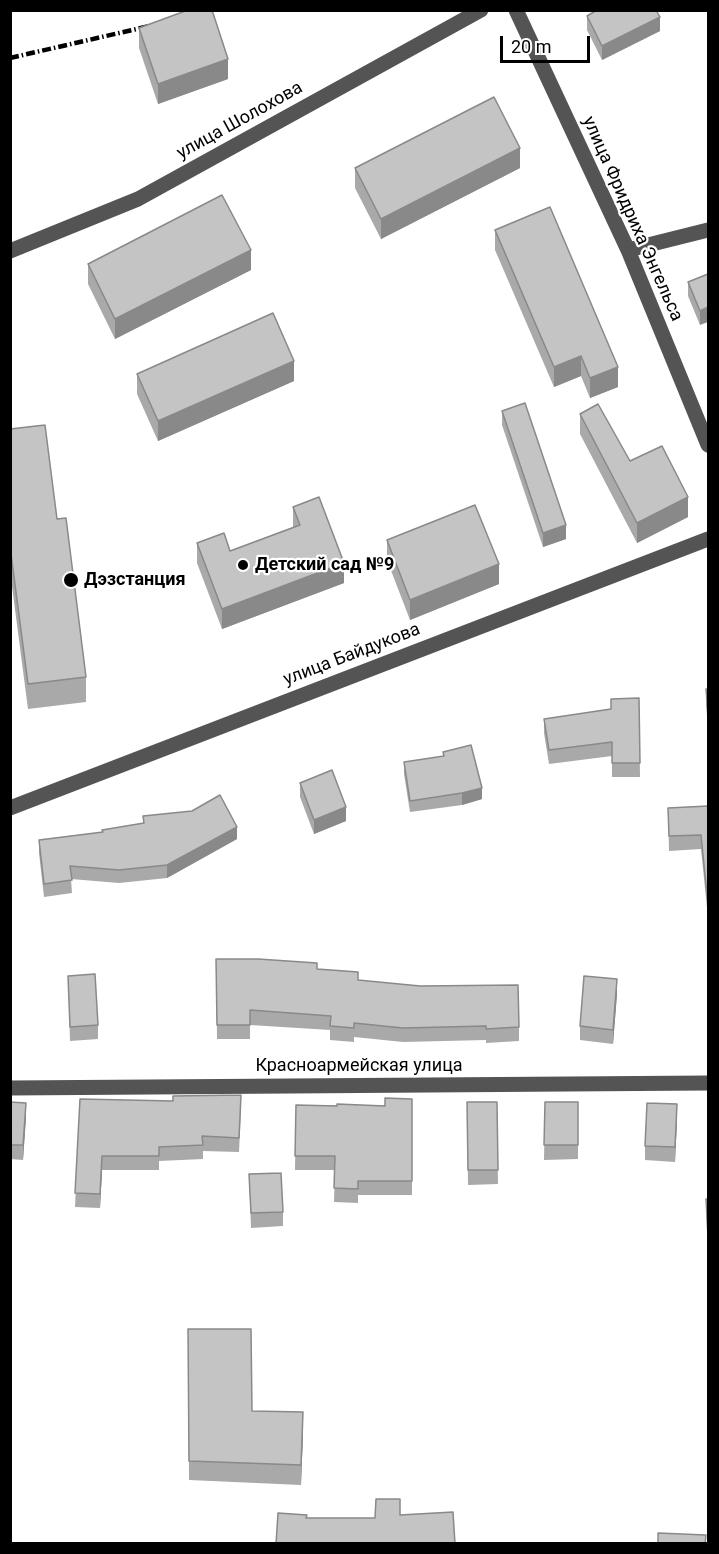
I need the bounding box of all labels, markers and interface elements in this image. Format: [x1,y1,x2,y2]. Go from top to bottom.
scale bar [503,24,593,62]
text: 20 m [511,36,551,57]
street label: улица Шолохова [173,77,307,165]
street label: улица Фридриха Энгельса [577,113,687,325]
place label: Детский сад №9 [255,554,394,576]
marker: Детский сад №9 [236,558,250,572]
place label: Дэзстанция [84,569,185,591]
marker: Дэзстанция [62,571,80,589]
street label: улица Байдукова [281,619,423,691]
street label: Красноармейская улица [255,1055,463,1077]

